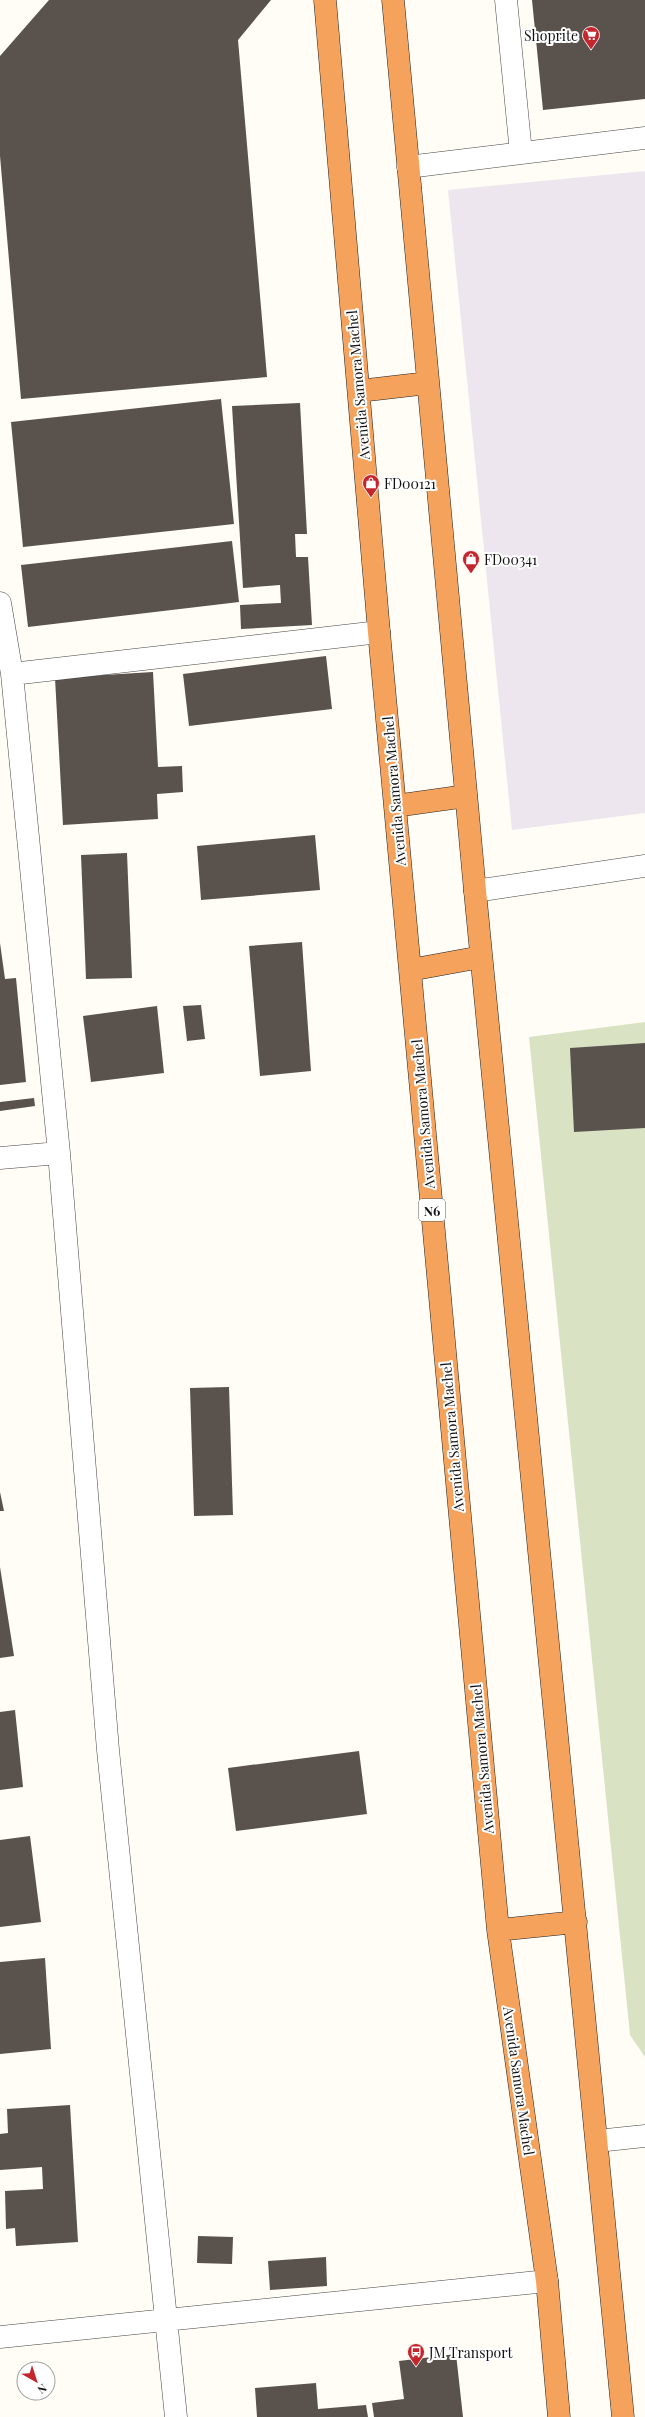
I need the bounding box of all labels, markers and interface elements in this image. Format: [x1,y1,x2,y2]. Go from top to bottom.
supermarket icon: Shoprite [581,25,601,50]
place label: Shoprite [524,26,578,45]
street label: Avenida Samora Machel [342,310,374,461]
shop icon: FD00121 [361,473,381,498]
place label: FD00121 [384,474,436,493]
shop icon: FD00341 [461,549,481,574]
place label: FD00341 [484,550,537,569]
street label: Avenida Samora Machel [378,716,410,867]
street label: Avenida Samora Machel [407,1039,439,1190]
road number: N6 [419,1199,445,1221]
street label: Avenida Samora Machel [436,1362,468,1513]
street label: Avenida Samora Machel [466,1684,498,1835]
street label: Avenida Samora Machel [499,2004,539,2157]
bus stop icon: JM Transport [406,2342,426,2367]
place label: JM Transport [428,2343,513,2362]
north arrow [16,2361,56,2401]
text: N [35,2381,50,2398]

